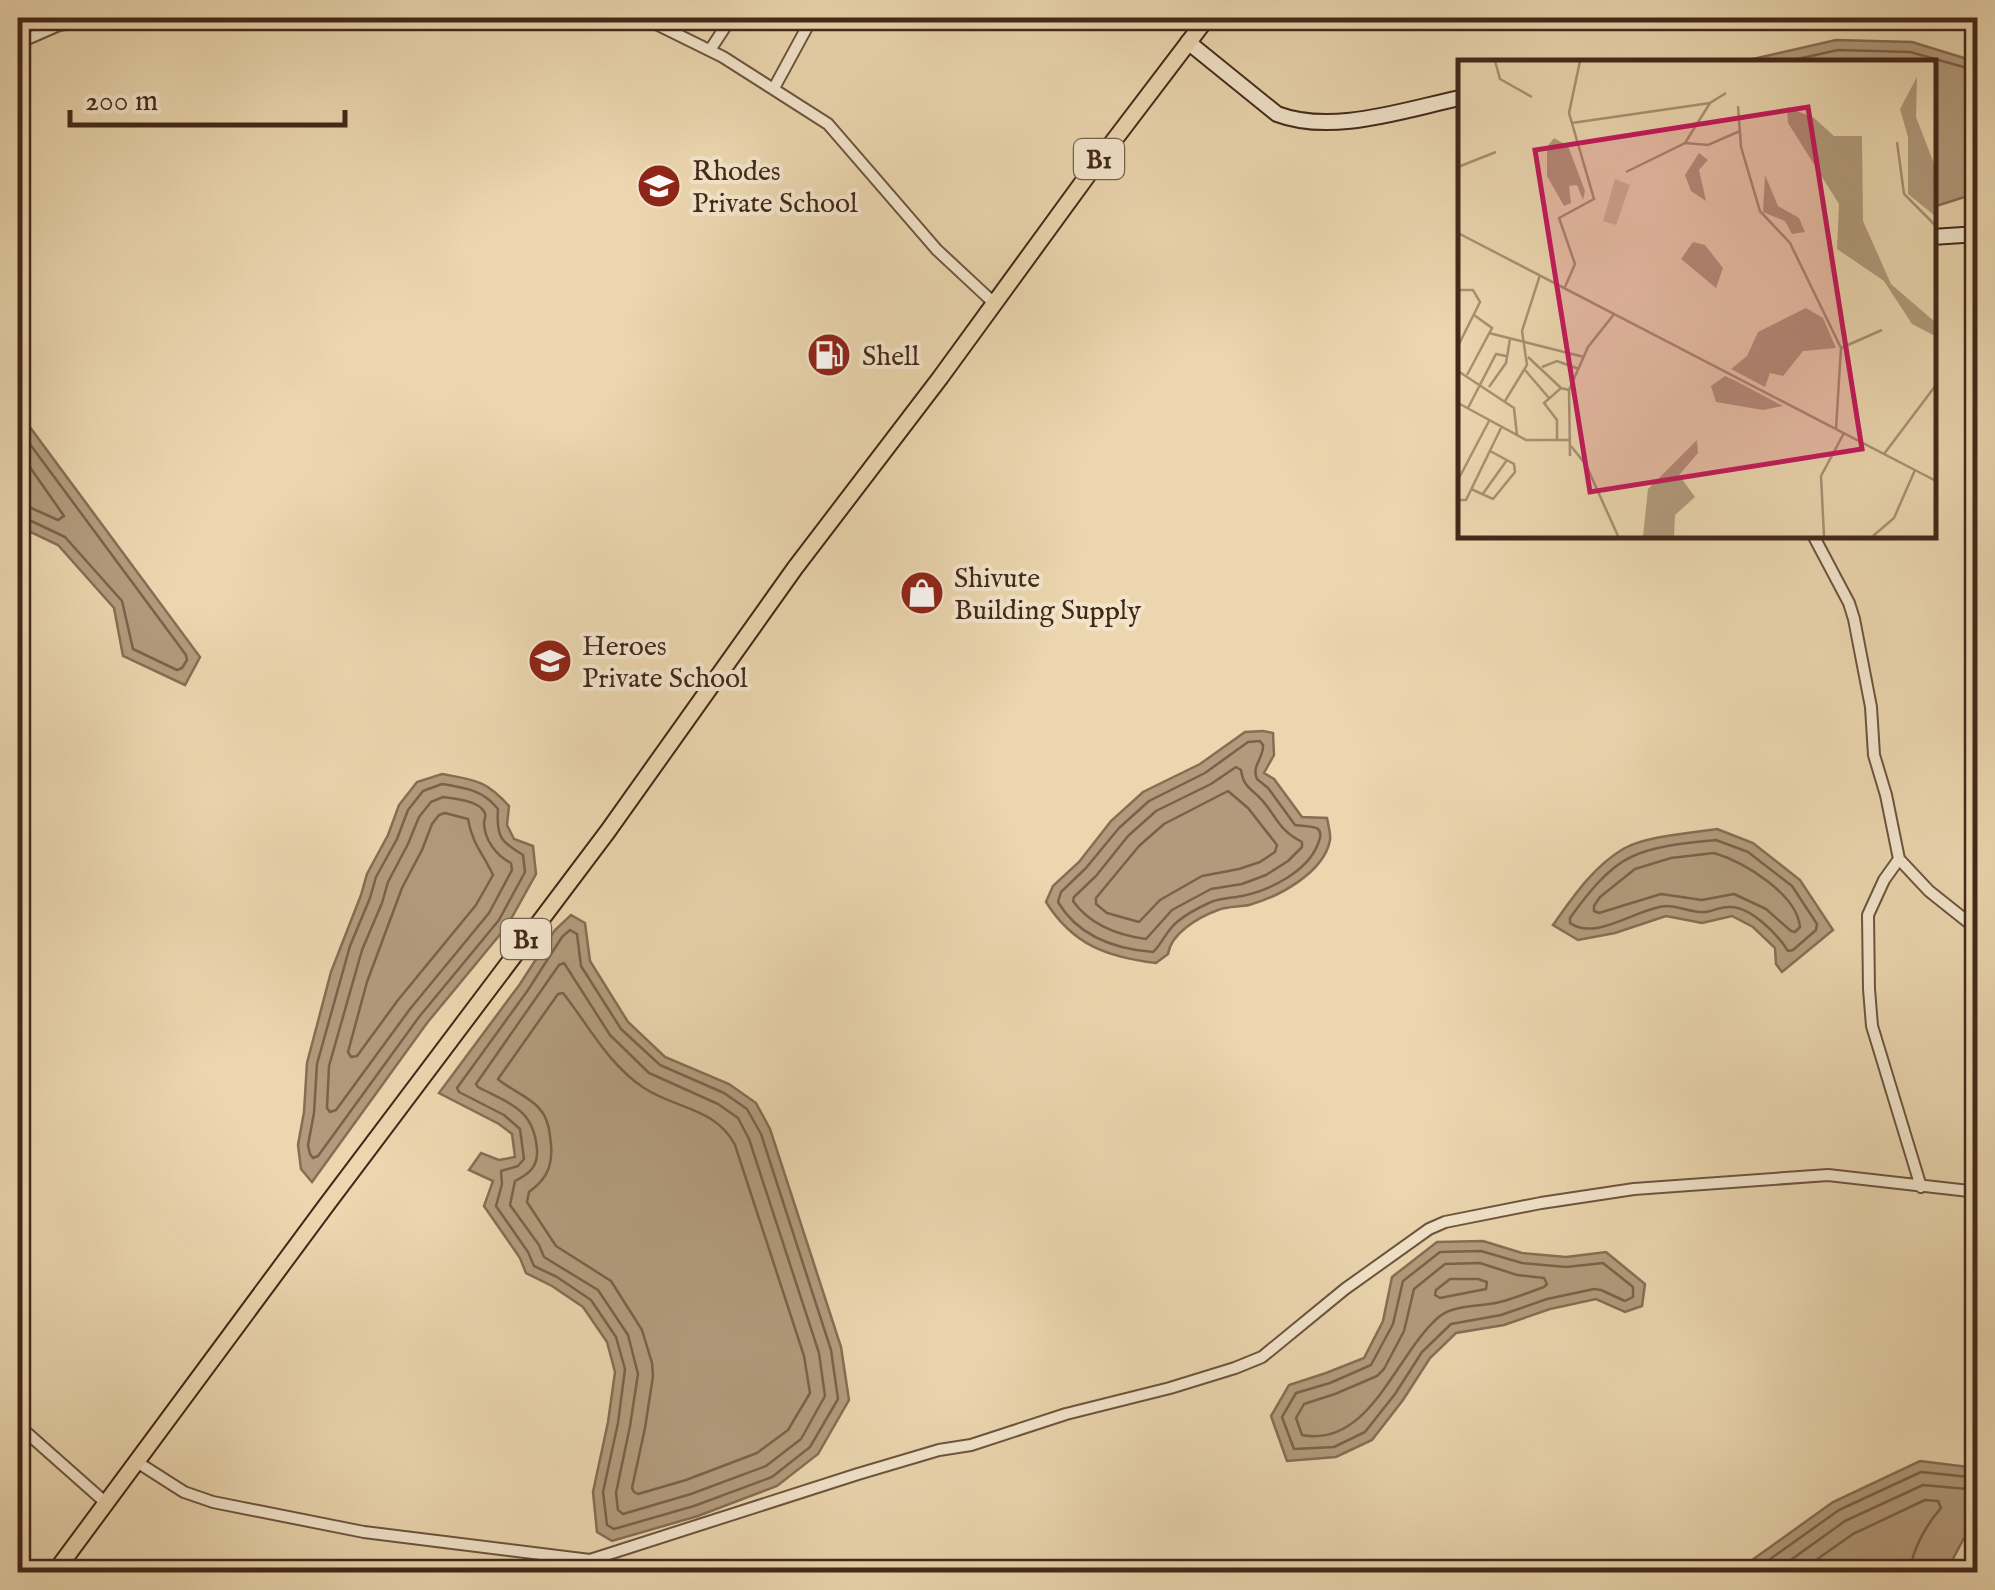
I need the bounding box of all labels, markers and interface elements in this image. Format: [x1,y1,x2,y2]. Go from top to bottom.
inset map [1458,60,1935,538]
scale bar [70,65,345,127]
text: 200 m [85,83,158,121]
road number: B1 [1074,139,1124,179]
place label: Rhodes Private School [692,155,858,222]
school or university icon: Rhodes Private School [636,163,682,209]
fuel station icon: Shell [806,332,852,378]
place label: Shell [862,340,920,375]
place label: Shivute Building Supply [954,562,1141,629]
shop icon: Shivute Building Supply [899,570,945,616]
place label: Heroes Private School [582,630,748,697]
school or university icon: Heroes Private School [527,638,573,684]
road number: B1 [501,919,551,959]

